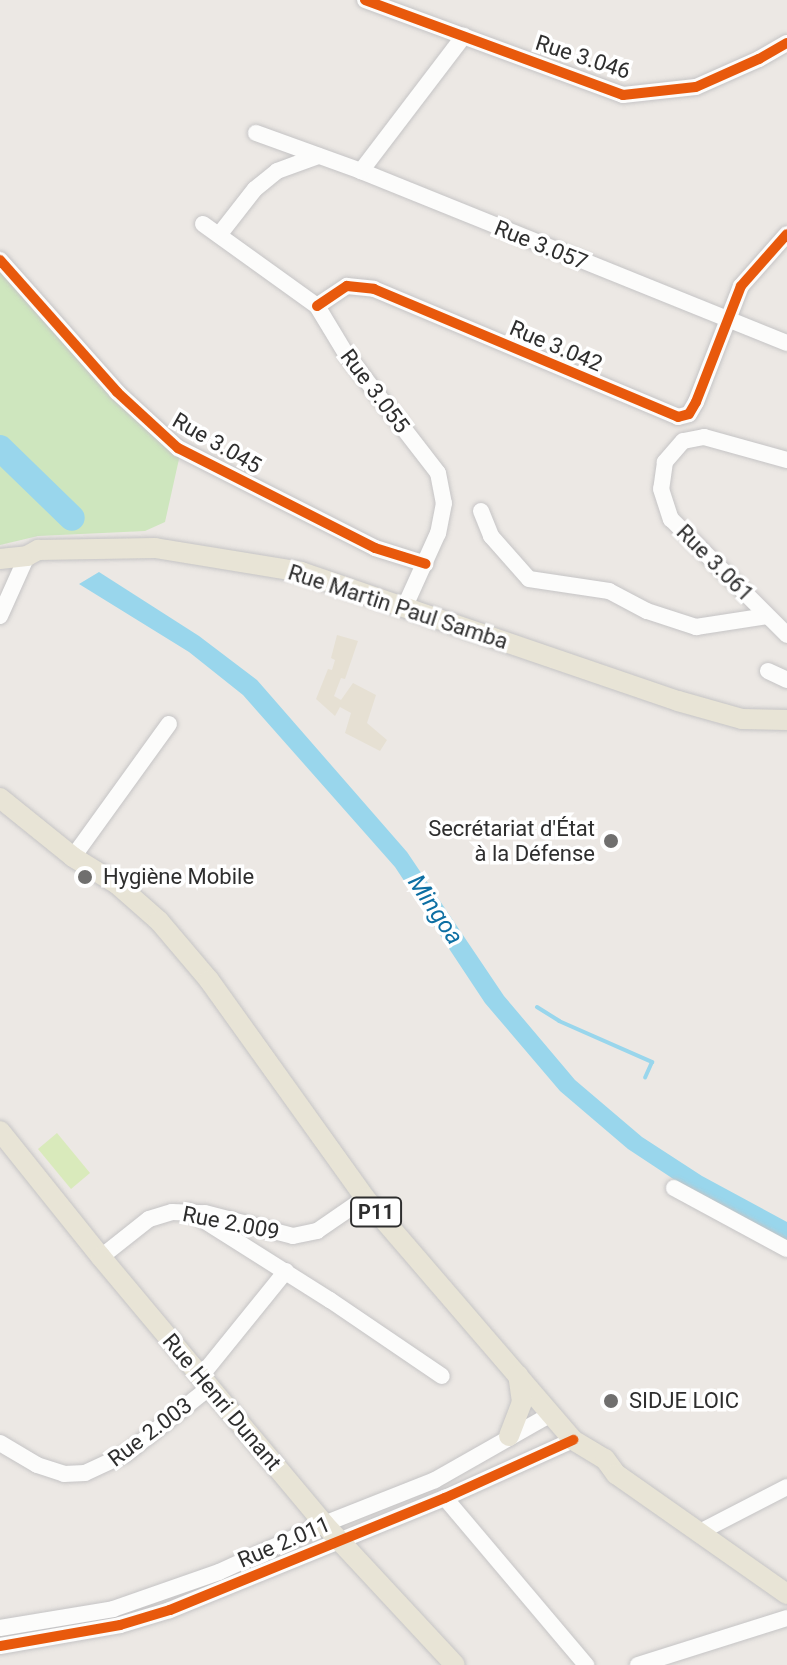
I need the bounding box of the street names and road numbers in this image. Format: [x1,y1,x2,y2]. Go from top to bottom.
street label: Rue 3.046 [532,29,634,85]
street label: Rue 3.057 [491,214,591,276]
street label: Rue 3.042 [506,315,606,377]
street label: Rue 3.055 [335,344,415,438]
street label: Rue 3.045 [168,407,266,479]
street label: Rue 3.061 [671,519,759,607]
street label: Rue Martin Paul Samba [285,559,511,655]
road number: P11 [350,1196,402,1228]
street label: Rue 2.009 [180,1201,282,1245]
street label: Rue Henri Dunant [157,1328,287,1476]
street label: Rue 2.003 [103,1392,197,1472]
street label: Rue 2.011 [234,1511,334,1573]

